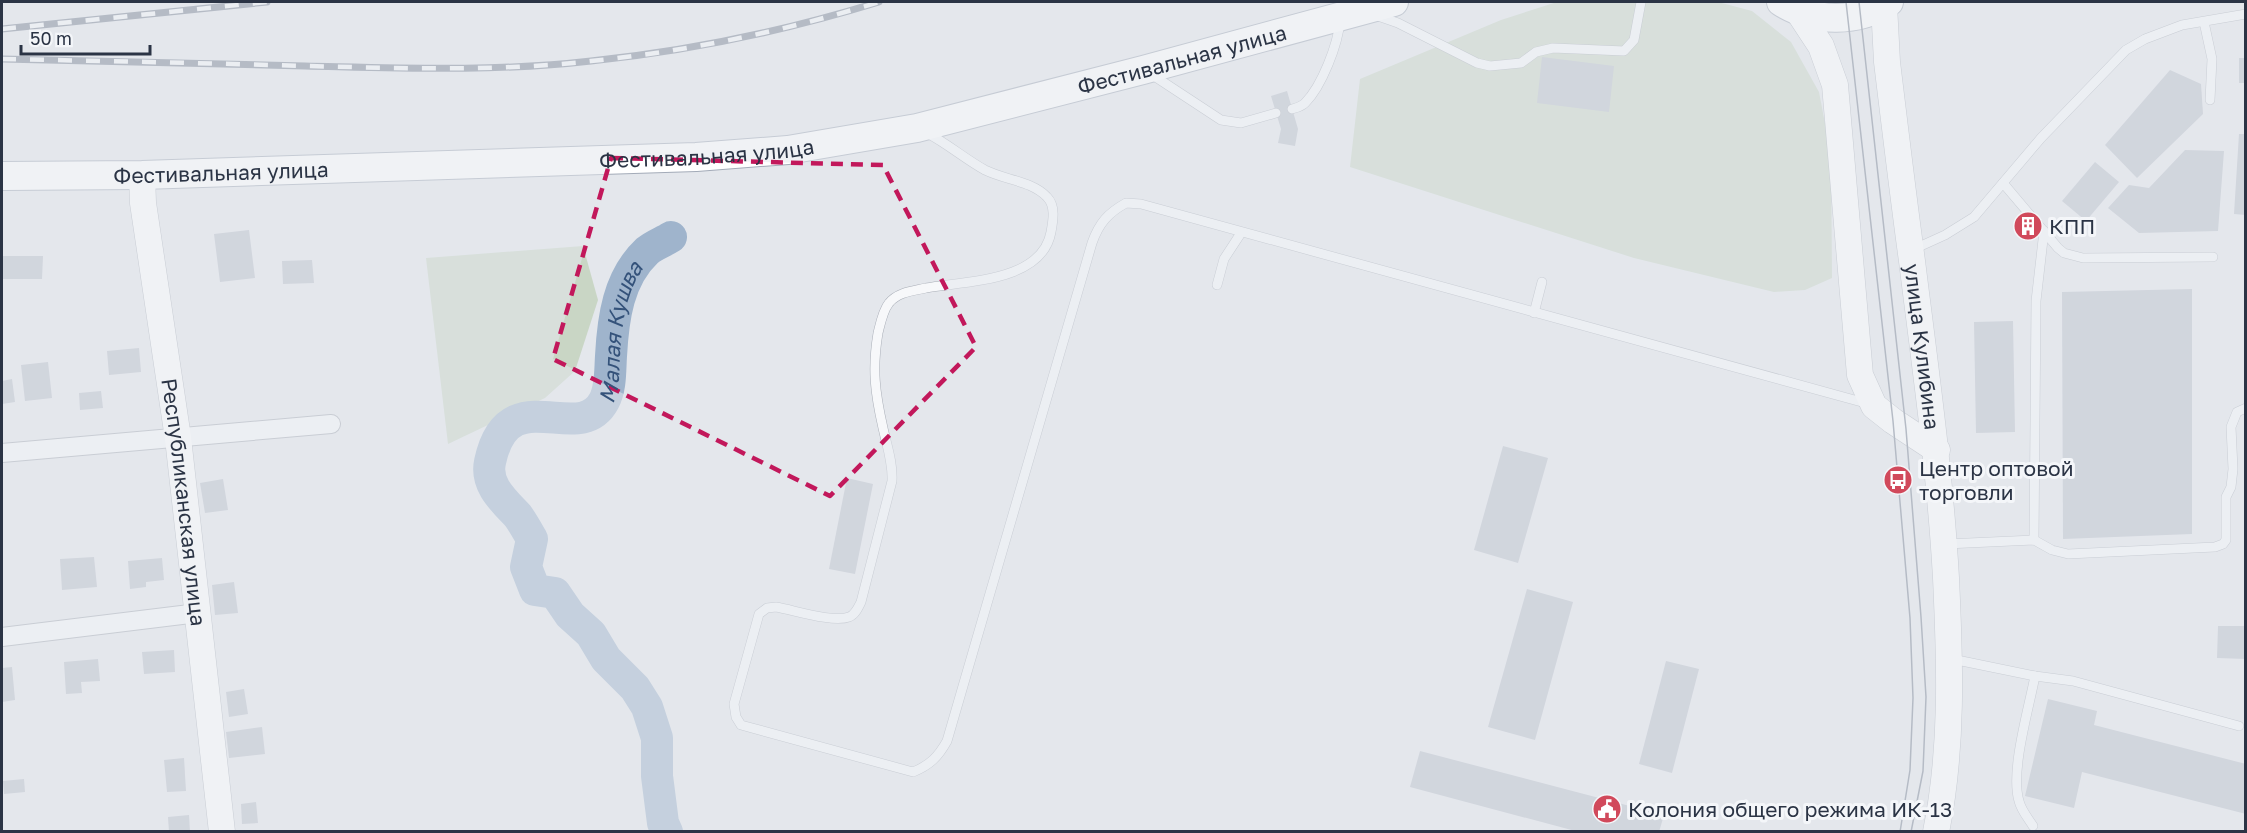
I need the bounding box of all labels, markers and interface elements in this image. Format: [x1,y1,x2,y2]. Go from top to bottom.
scale bar [21,18,150,56]
street label: Фестивальная улица [1074,19,1289,99]
text: 50 m [30,27,72,49]
street label: Фестивальная улица [599,133,816,173]
street label: Фестивальная улица [113,156,329,188]
building icon: КПП [2012,210,2044,242]
place label: КПП [2049,213,2095,239]
water label: Малая Кушва [592,254,648,406]
street label: улица Кулибина [1899,262,1946,431]
street label: Республиканская улица [156,376,212,627]
place label: Центр оптовой торговли [1919,455,2073,505]
bus stop icon: Центр оптовой торговли [1882,464,1914,496]
public building icon: Колония общего режима ИК-13 [1591,793,1623,825]
place label: Колония общего режима ИК-13 [1628,796,1952,822]

